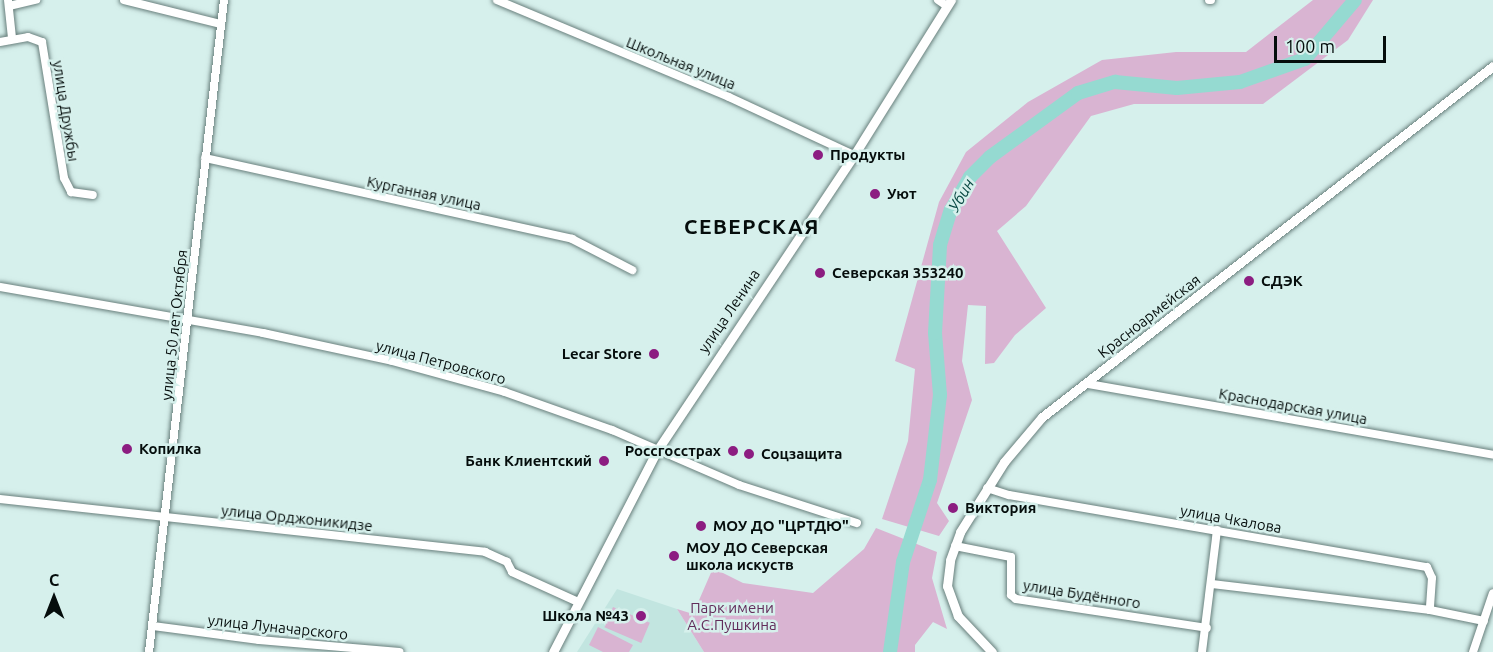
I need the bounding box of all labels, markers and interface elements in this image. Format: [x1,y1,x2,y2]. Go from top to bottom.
scale bar [1277,24,1390,62]
street label: Школьная улица [624,33,738,93]
text: 100 m [1285,36,1335,56]
street label: улица Дружбы [49,59,83,163]
place label: Продукты [830,146,905,164]
marker: Продукты [811,148,825,162]
street label: Курганная улица [365,172,483,214]
water label: Убин [944,175,978,215]
place label: Уют [887,185,917,203]
marker: Уют [868,187,882,201]
district label: СЕВЕРСКАЯ [684,213,820,239]
street label: улица 50 лет Октября [157,249,191,401]
place label: Северская 353240 [832,264,963,282]
street label: улица Ленина [694,266,764,356]
marker: Северская 353240 [813,266,827,280]
street label: Красноармейская [1094,270,1204,362]
place label: СДЭК [1261,272,1303,290]
marker: СДЭК [1242,274,1256,288]
street label: улица Петровского [374,336,508,388]
place label: Lecar Store [562,345,642,363]
marker: Lecar Store [647,347,661,361]
street label: Краснодарская улица [1217,384,1369,428]
place label: Копилка [139,440,201,458]
marker: Копилка [120,442,134,456]
place label: Россгосстрах [625,442,721,460]
marker: Россгосстрах [726,444,740,458]
place label: Соцзащита [761,445,842,463]
marker: Соцзащита [742,447,756,461]
place label: Банк Клиентский [465,452,592,470]
marker: Банк Клиентский [597,454,611,468]
place label: Виктория [965,499,1036,517]
street label: улица Орджоникидзе [220,501,374,535]
marker: Виктория [946,501,960,515]
street label: улица Чкалова [1179,501,1283,537]
place label: МОУ ДО "ЦРТДЮ" [713,517,849,535]
marker: МОУ ДО "ЦРТДЮ" [694,519,708,533]
place label: МОУ ДО Северская школа искуств [686,538,828,573]
marker: МОУ ДО Северская школа искуств [667,549,681,563]
north arrow [24,568,84,628]
text: С [49,571,59,589]
street label: улица Будённого [1022,576,1142,612]
park label: Парк имени А.С.Пушкина [687,598,777,633]
place label: Школа №43 [542,607,629,625]
marker: Школа №43 [634,609,648,623]
street label: улица Луначарского [207,611,349,643]

